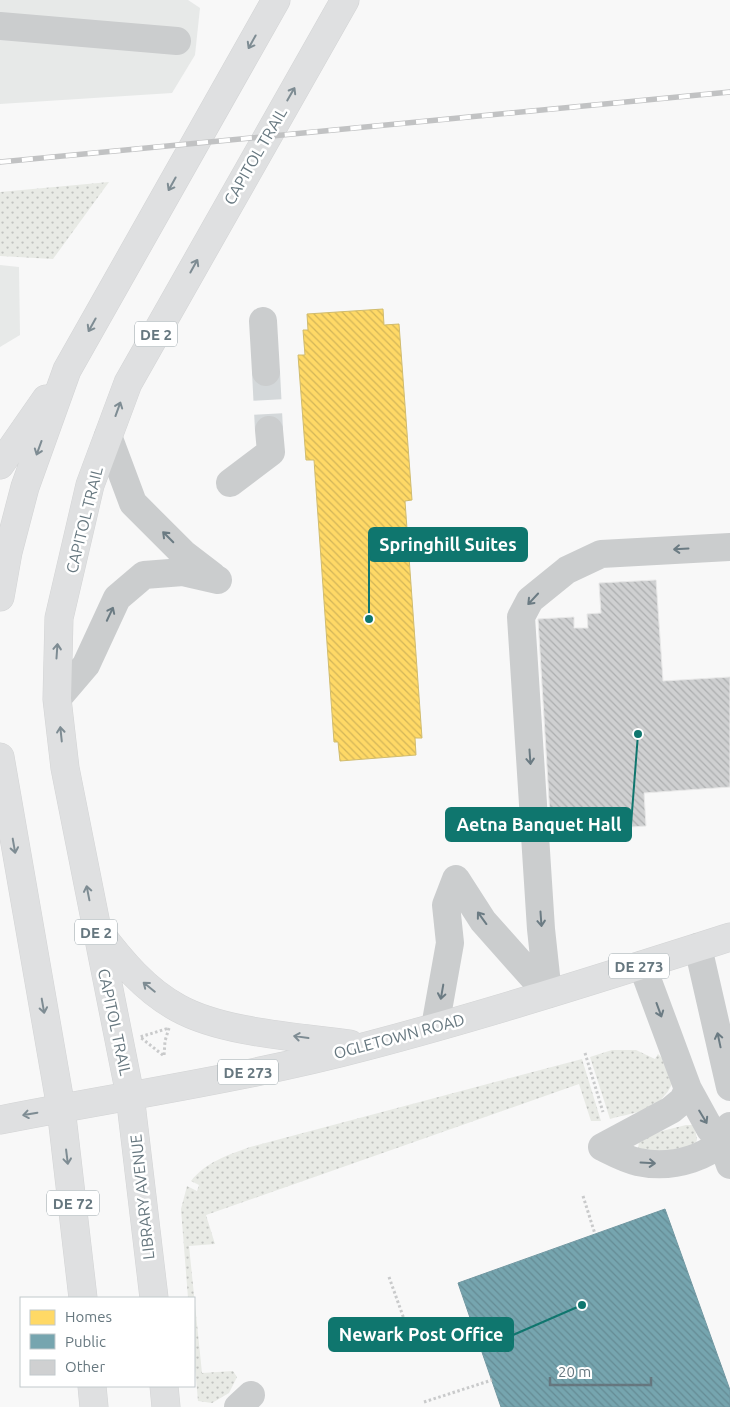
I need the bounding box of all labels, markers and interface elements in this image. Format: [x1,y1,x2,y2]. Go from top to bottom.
one-way arrow [246,35,256,49]
one-way arrow [286,87,296,101]
street label: CAPITOL TRAIL [220,104,290,208]
one-way arrow [166,176,176,191]
one-way arrow [189,259,199,273]
one-way arrow [86,318,96,332]
road number: DE 2 [135,322,177,346]
one-way arrow [114,402,123,417]
one-way arrow [34,440,43,456]
street label: CAPITOL TRAIL [62,465,106,575]
callout: Springhill Suites [369,528,527,561]
one-way arrow [161,531,174,543]
text: Springhill Suites [379,534,517,554]
one-way arrow [674,545,690,554]
one-way arrow [528,592,539,605]
one-way arrow [105,607,115,622]
one-way arrow [53,643,62,659]
one-way arrow [56,726,66,742]
one-way arrow [525,749,534,765]
callout: Aetna Banquet Hall [446,808,631,841]
text: Aetna Banquet Hall [457,814,622,834]
one-way arrow [10,837,20,853]
one-way arrow [83,886,93,902]
one-way arrow [477,911,487,925]
one-way arrow [536,911,545,927]
road number: DE 2 [75,920,117,944]
road number: DE 273 [609,954,669,978]
street label: CAPITOL TRAIL [95,967,135,1077]
one-way arrow [143,981,156,992]
one-way arrow [436,983,446,999]
one-way arrow [38,997,48,1013]
one-way arrow [655,1002,664,1018]
street label: OGLETOWN ROAD [331,1010,467,1062]
one-way arrow [293,1032,309,1042]
one-way arrow [714,1032,723,1048]
road number: DE 273 [218,1060,278,1084]
one-way arrow [698,1109,708,1123]
one-way arrow [23,1110,39,1119]
street label: LIBRARY AVENUE [126,1133,158,1261]
one-way arrow [62,1148,72,1164]
one-way arrow [639,1158,655,1167]
road number: DE 72 [47,1190,99,1216]
legend [20,1297,195,1387]
text: Homes [65,1308,112,1325]
callout: Newark Post Office [329,1318,513,1351]
text: Newark Post Office [339,1324,503,1344]
text: Public [65,1333,106,1350]
scale bar [550,1354,651,1386]
text: Other [65,1358,105,1375]
text: 20 m [558,1363,591,1380]

